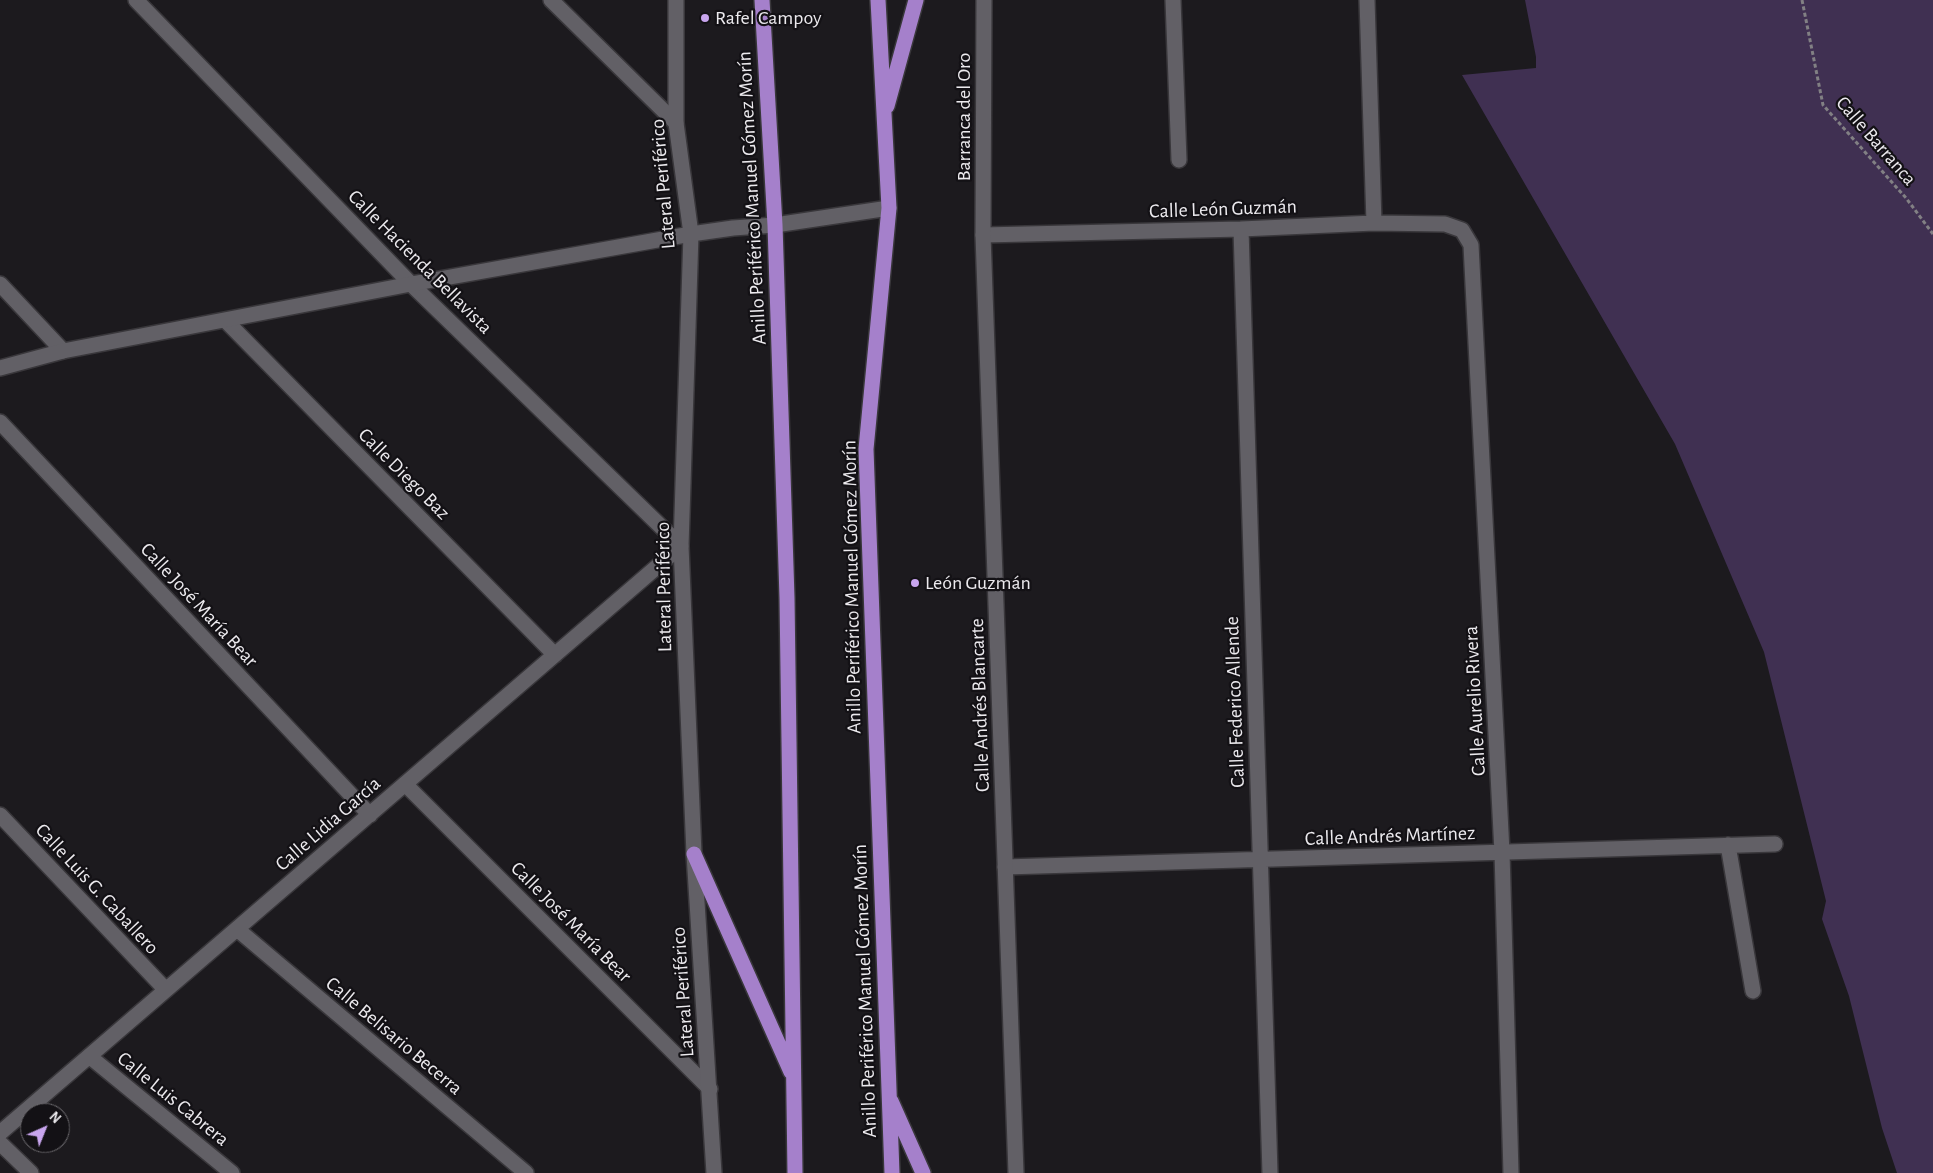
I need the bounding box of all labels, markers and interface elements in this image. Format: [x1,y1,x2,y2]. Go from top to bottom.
place label: Rafel Campoy [715,6,822,30]
marker: Rafel Campoy [699,12,711,24]
street label: Anillo Periférico Manuel Gómez Morín [732,51,772,345]
street label: Barranca del Oro [952,53,976,181]
street label: Calle Barranca [1831,91,1921,191]
street label: Lateral Periférico [645,118,681,250]
street label: Calle Hacienda Bellavista [343,185,497,339]
street label: Calle León Guzmán [1149,194,1297,224]
street label: Calle Diego Baz [353,423,455,525]
street label: Anillo Periférico Manuel Gómez Morín [837,440,867,734]
street label: Lateral Periférico [651,522,677,652]
street label: Calle José María Bear [135,538,263,672]
place label: León Guzmán [925,571,1031,595]
marker: León Guzmán [909,577,921,589]
street label: Calle Federico Allende [1220,616,1250,788]
street label: Calle Andrés Blancarte [965,618,995,792]
street label: Calle Aurelio Rivera [1459,625,1491,777]
street label: Calle Lidia García [270,772,386,876]
street label: Calle Luis G. Caballero [30,818,164,960]
street label: Calle Andrés Martínez [1304,821,1476,851]
street label: Anillo Periférico Manuel Gómez Morín [848,844,882,1138]
street label: Calle José María Bear [505,856,637,988]
street label: Lateral Periférico [666,926,700,1058]
street label: Calle Belisario Becerra [321,972,467,1100]
street label: Calle Luis Cabrera [112,1047,234,1151]
north arrow [20,1103,70,1153]
text: N [46,1110,63,1126]

